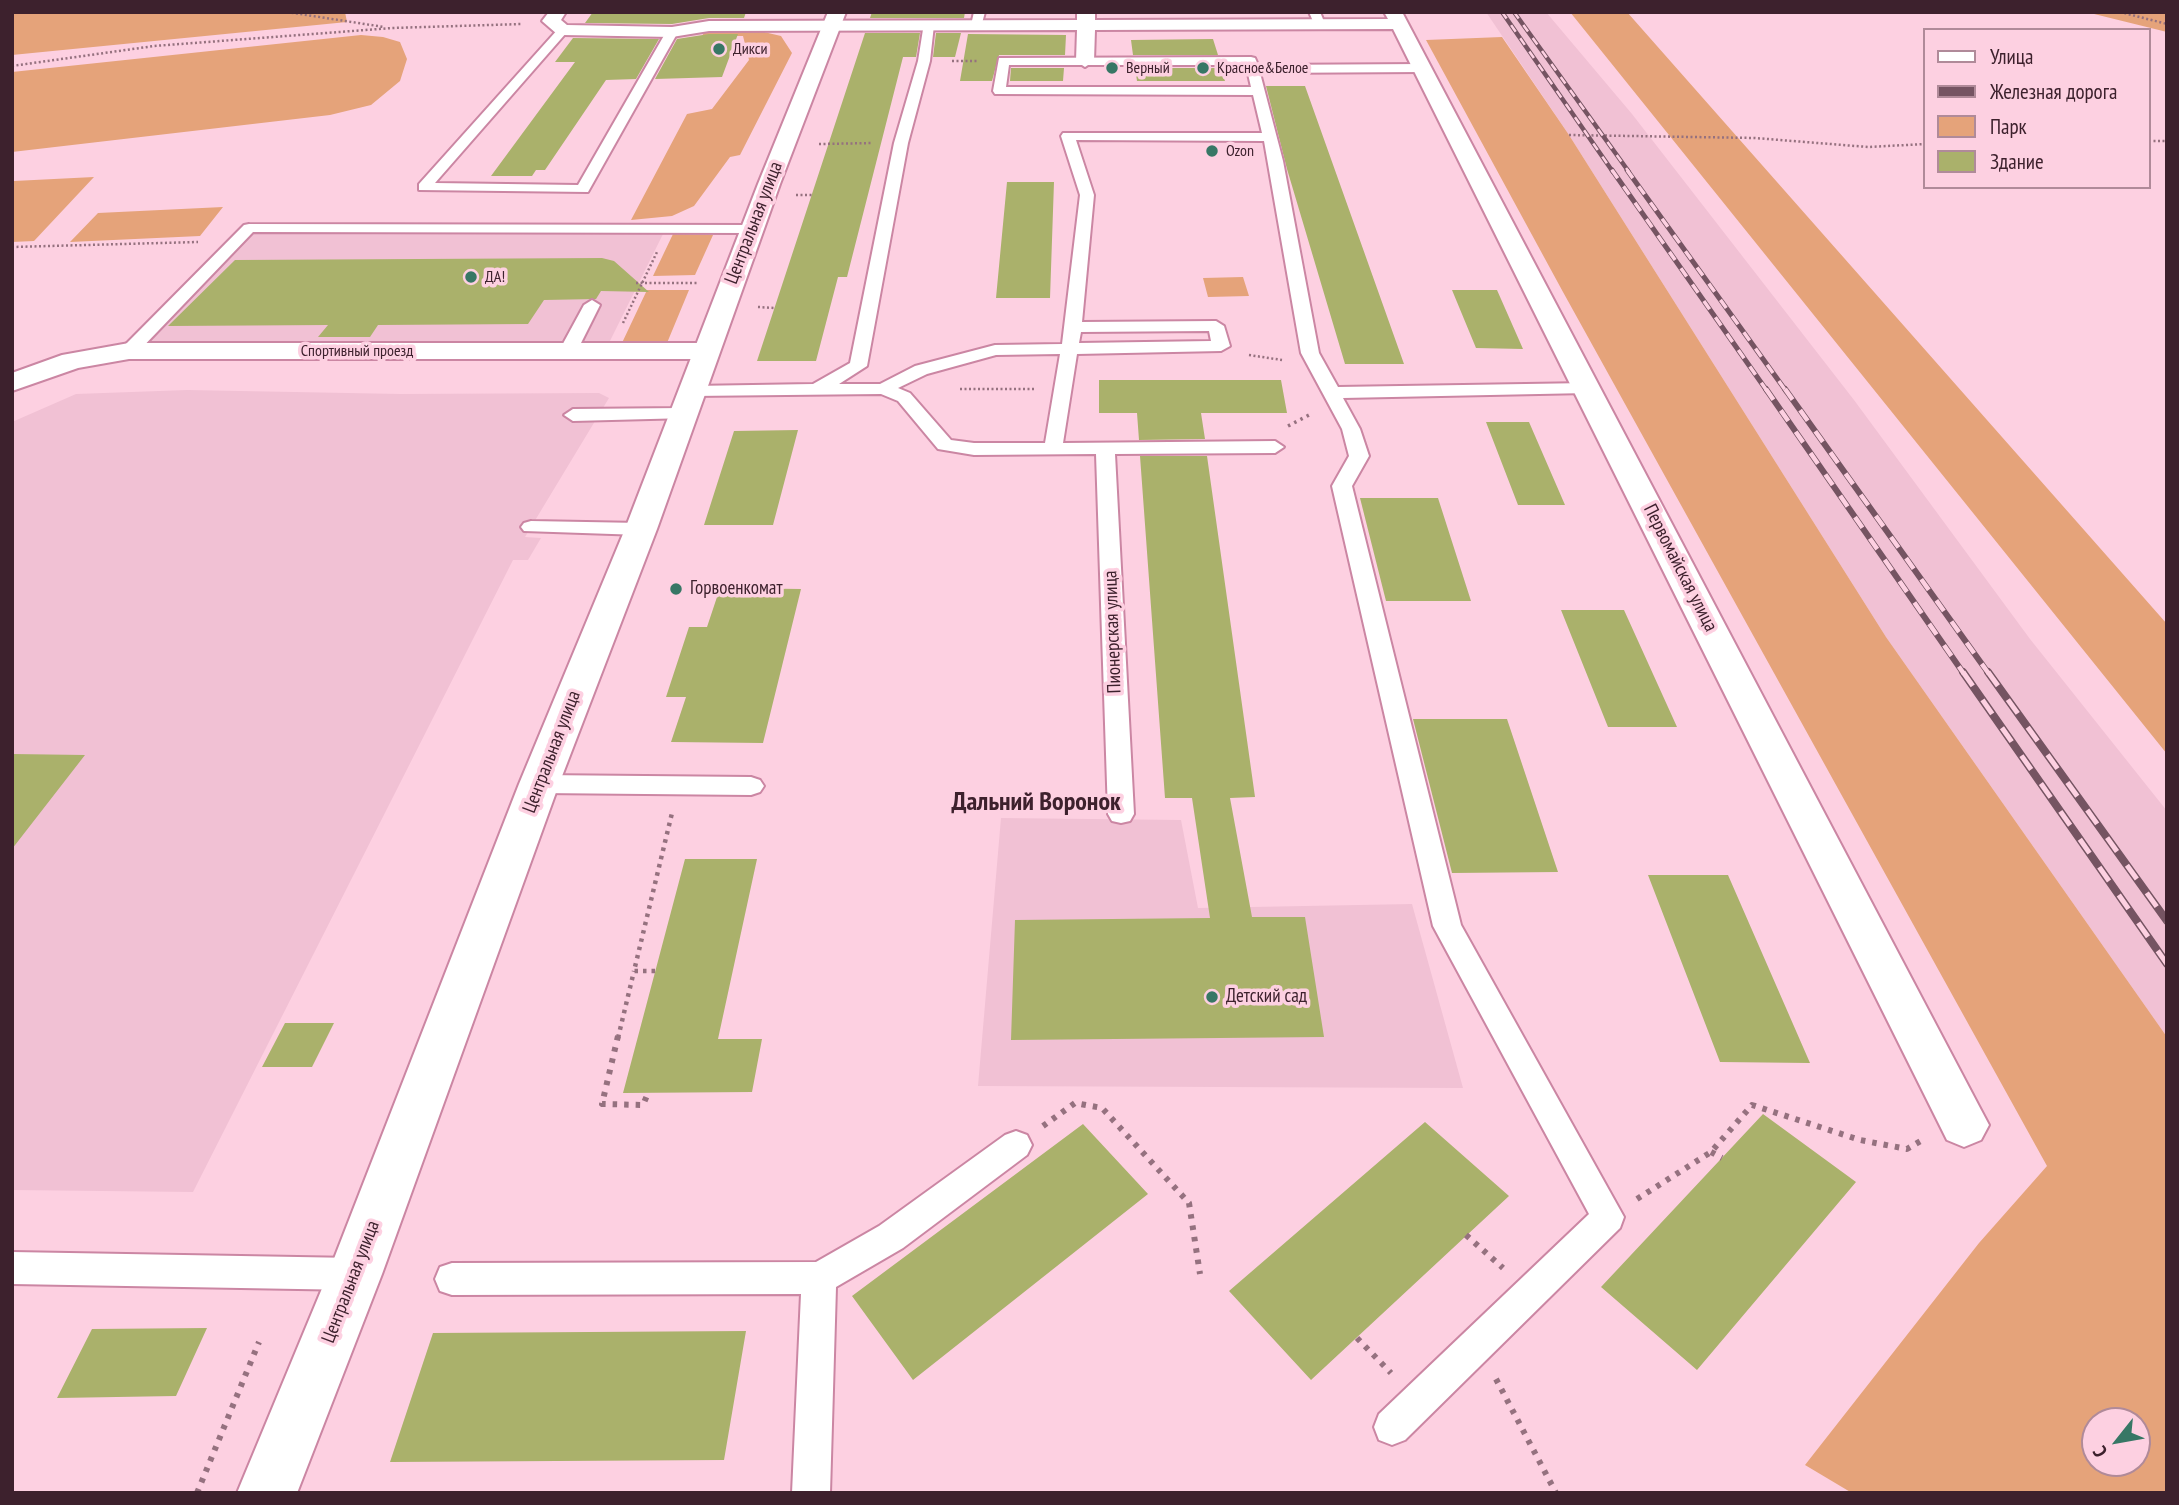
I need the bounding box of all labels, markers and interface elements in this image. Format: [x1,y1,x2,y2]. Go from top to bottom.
legend [1924,28,2151,189]
place label: Дикси [733,39,767,59]
marker: Дикси [711,41,727,57]
text: Улица [1990,43,2033,70]
place label: Верный [1126,58,1170,78]
place label: Красное&Белое [1217,58,1308,78]
marker: Верный [1104,60,1120,76]
marker: Красное&Белое [1195,60,1211,76]
text: Железная дорога [1990,78,2117,105]
text: Парк [1990,113,2027,140]
place label: Ozon [1226,141,1254,161]
marker: Ozon [1204,143,1220,159]
text: Здание [1990,148,2044,175]
street label: Центральная улица [720,159,788,287]
place label: ДА! [485,267,505,287]
marker: ДА! [463,269,479,285]
street label: Спортивный проезд [301,341,413,361]
street label: Первомайская улица [1638,501,1722,635]
street label: Пионерская улица [1099,570,1127,694]
place label: Горвоенкомат [690,578,783,600]
marker: Горвоенкомат [668,581,684,597]
street label: Центральная улица [518,688,586,816]
district label: Дальний Воронок [951,787,1121,819]
place label: Детский сад [1226,986,1307,1008]
marker: Детский сад [1204,989,1220,1005]
street label: Центральная улица [317,1218,385,1346]
north arrow [2081,1407,2151,1477]
text: С [2087,1442,2112,1462]

